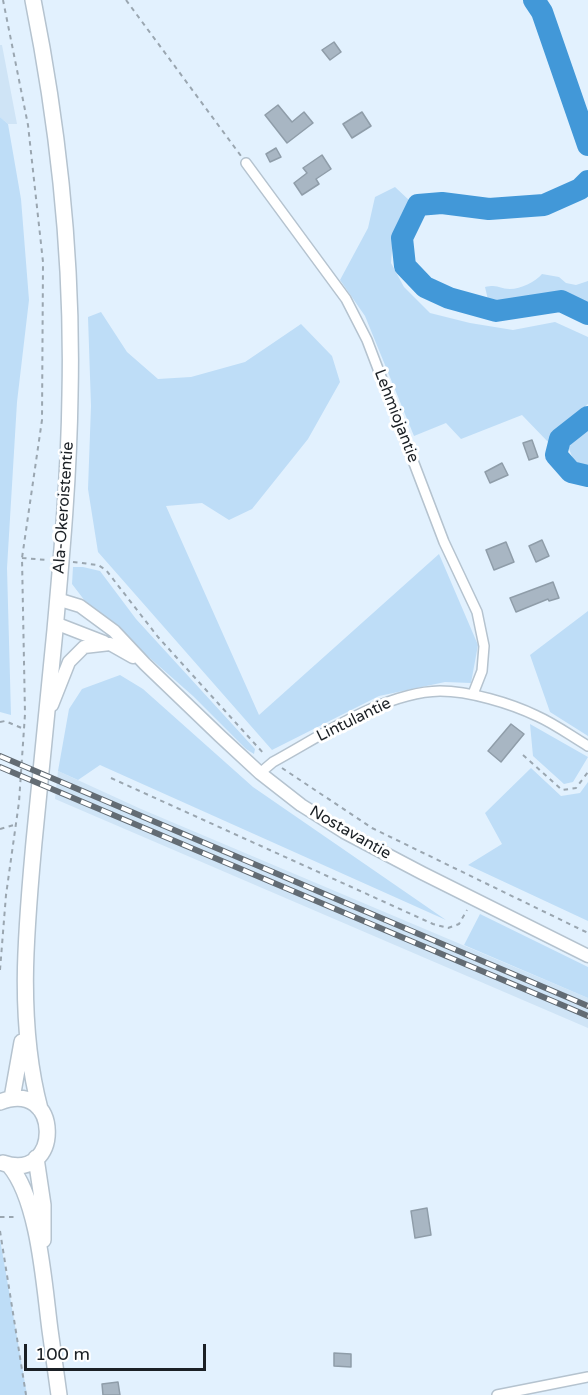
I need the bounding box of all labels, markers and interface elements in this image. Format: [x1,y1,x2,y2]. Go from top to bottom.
street label: Lehmiojantie [369,367,423,465]
street label: Ala-Okeroistentie [50,441,78,575]
street label: Lintulantie [314,694,394,746]
street label: Nostavantie [306,802,394,864]
scale bar [27,1332,208,1370]
text: 100 m [35,1343,90,1365]

